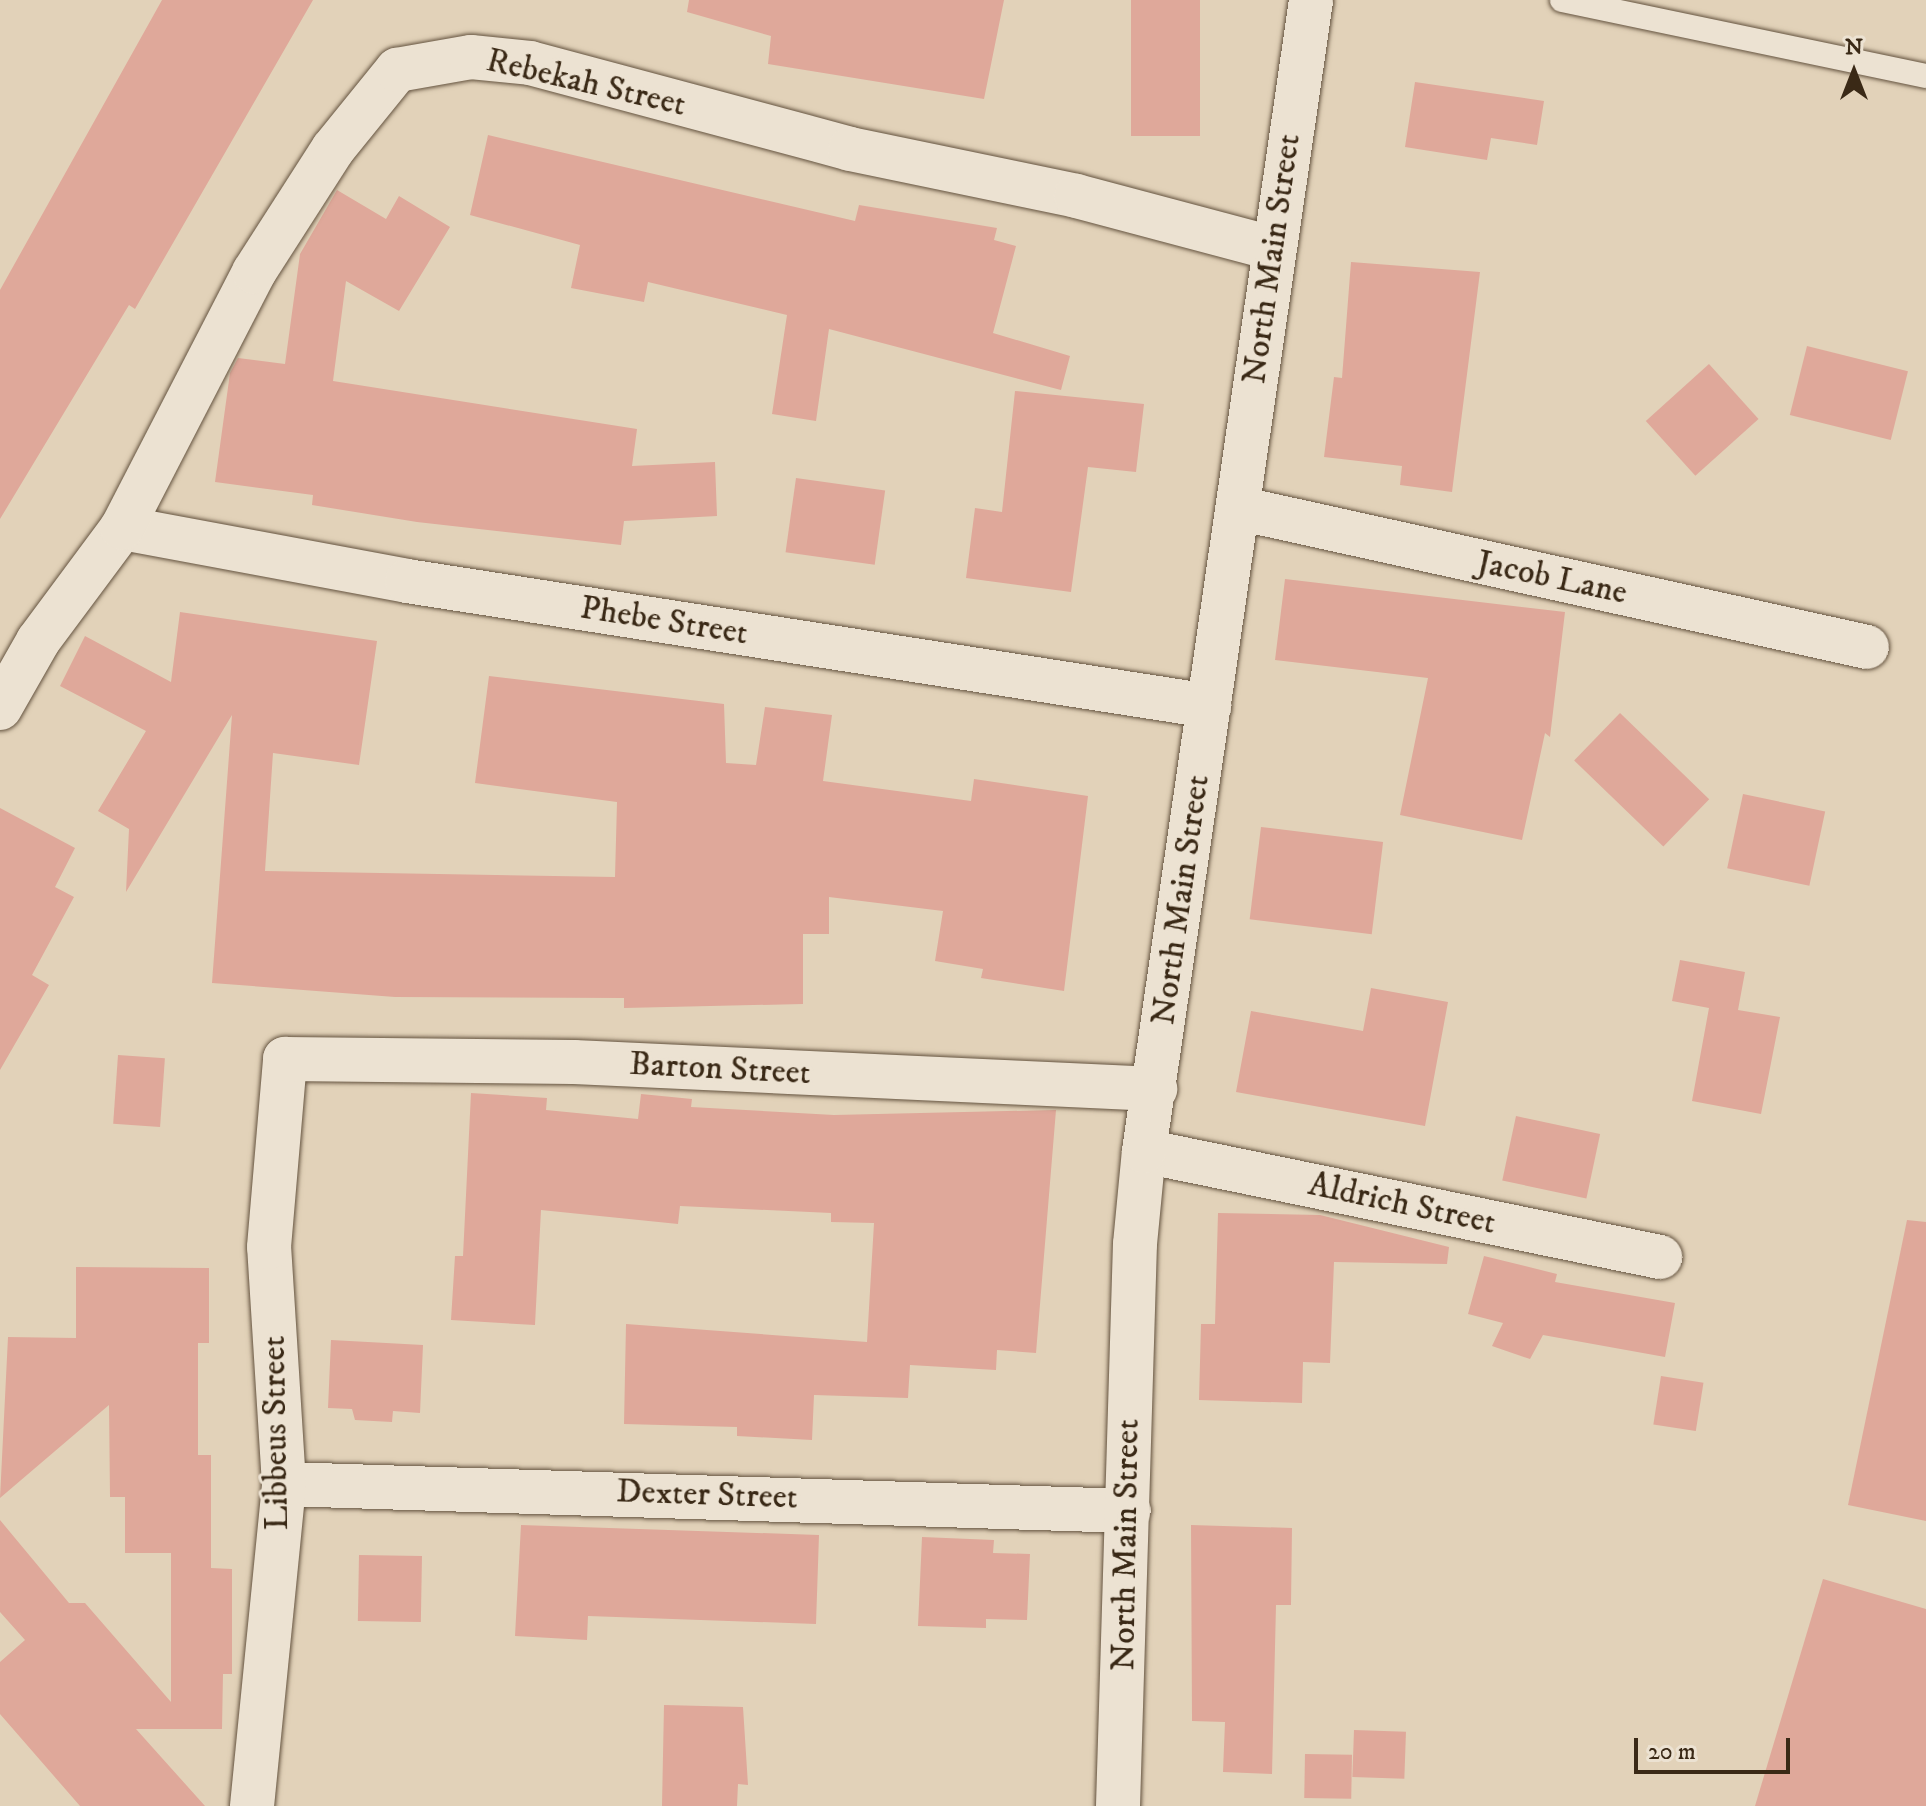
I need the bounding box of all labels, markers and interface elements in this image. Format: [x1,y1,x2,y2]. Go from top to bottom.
north arrow [1814,32,1894,112]
text: N [1845,34,1863,61]
street label: Rebekah Street [482,40,690,126]
street label: North Main Street [1234,131,1310,387]
street label: Jacob Lane [1473,542,1631,614]
street label: Phebe Street [577,588,751,654]
street label: North Main Street [1143,772,1219,1028]
street label: Barton Street [628,1044,812,1094]
street label: Aldrich Street [1305,1164,1499,1244]
street label: Libbeus Street [254,1335,298,1531]
street label: North Main Street [1103,1419,1149,1671]
street label: Dexter Street [616,1471,798,1519]
scale bar [1638,1722,1794,1772]
text: 20 m [1648,1737,1696,1767]

